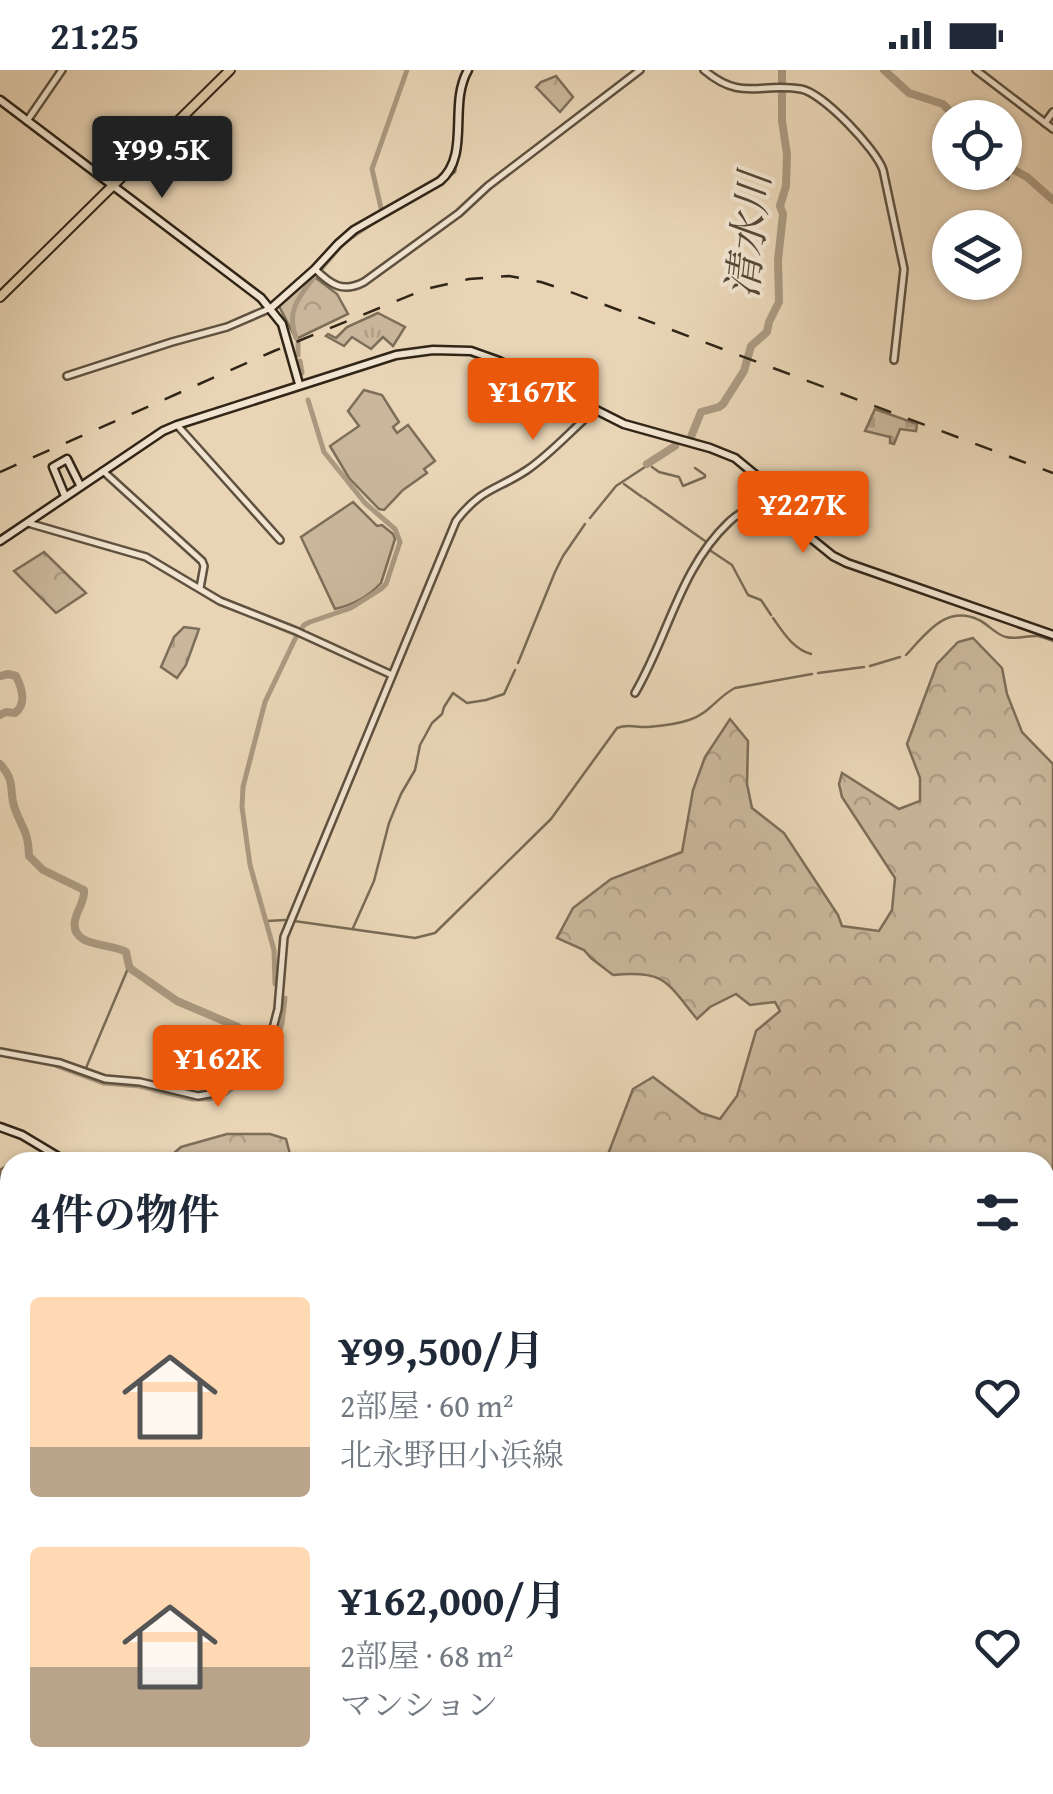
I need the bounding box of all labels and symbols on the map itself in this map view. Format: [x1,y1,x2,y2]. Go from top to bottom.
pin: ¥99.5K [81,116,243,201]
water label: 清水川 [711,165,785,301]
pin: ¥167K [463,358,603,443]
pin: ¥227K [733,471,873,556]
pin: ¥162K [148,1025,288,1110]

